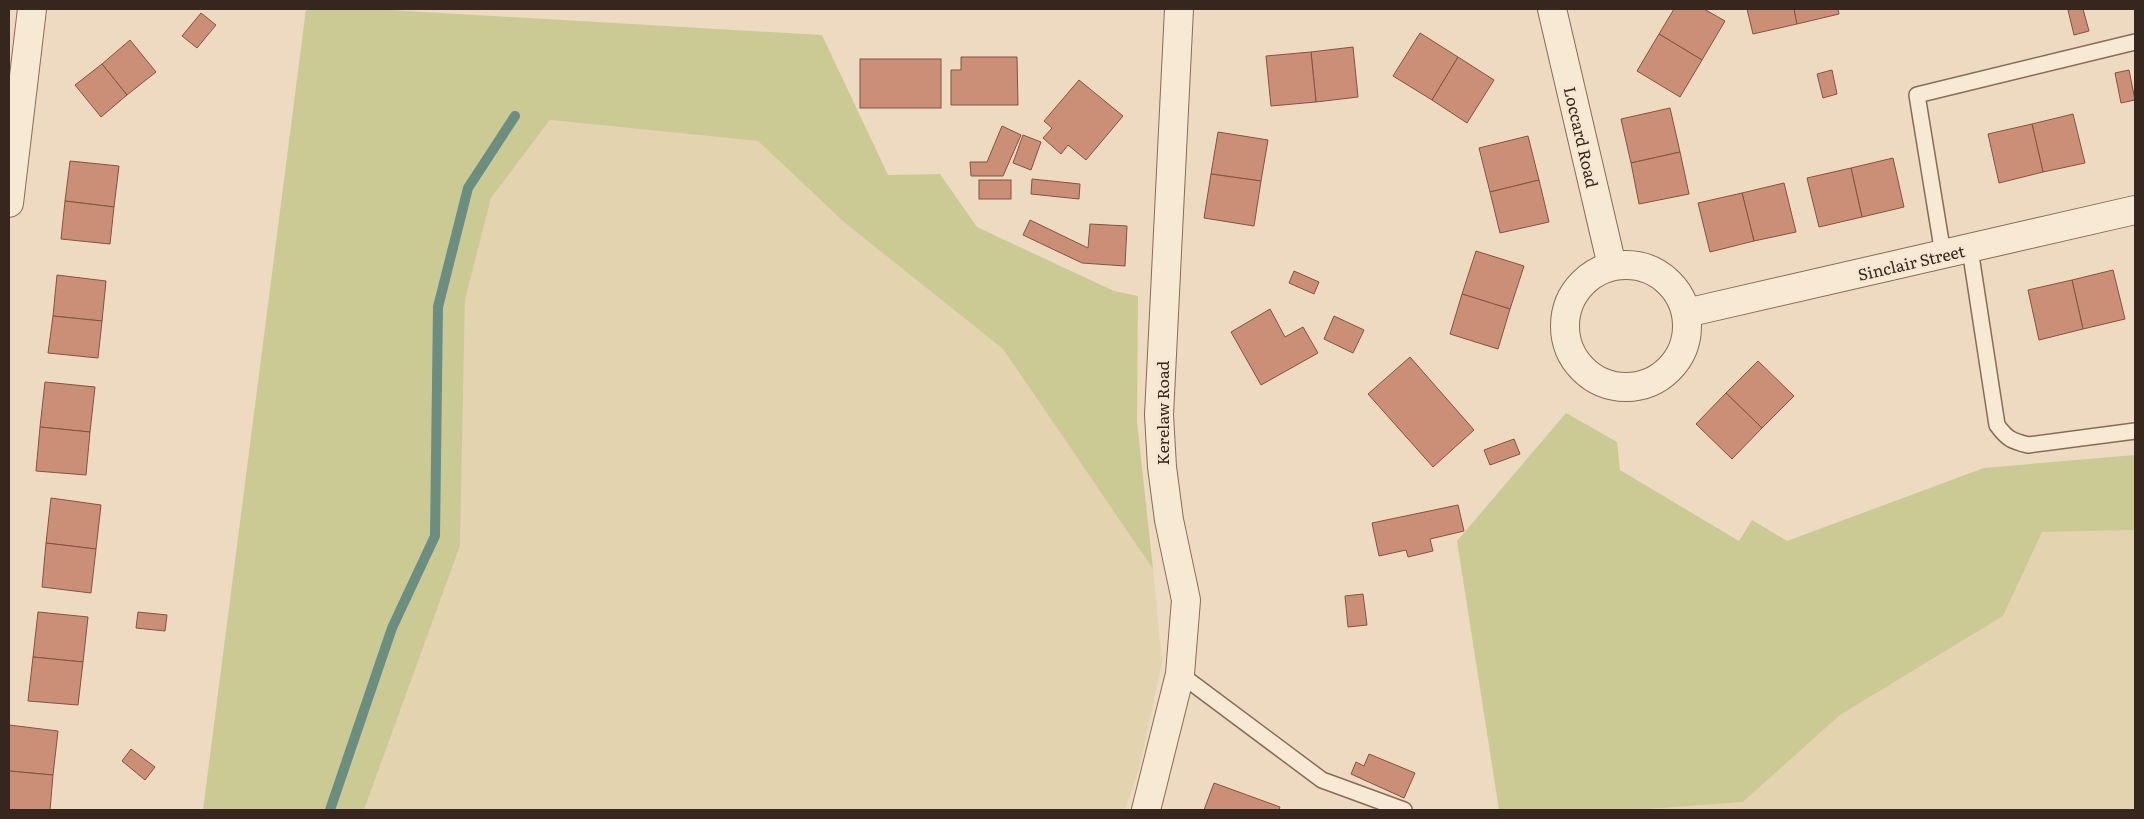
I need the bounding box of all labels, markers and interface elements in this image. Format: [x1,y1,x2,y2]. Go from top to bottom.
street label: Loccard Road [1559,84,1605,190]
street label: Sinclair Street [1855,238,1967,286]
street label: Kerelaw Road [1150,361,1174,465]

